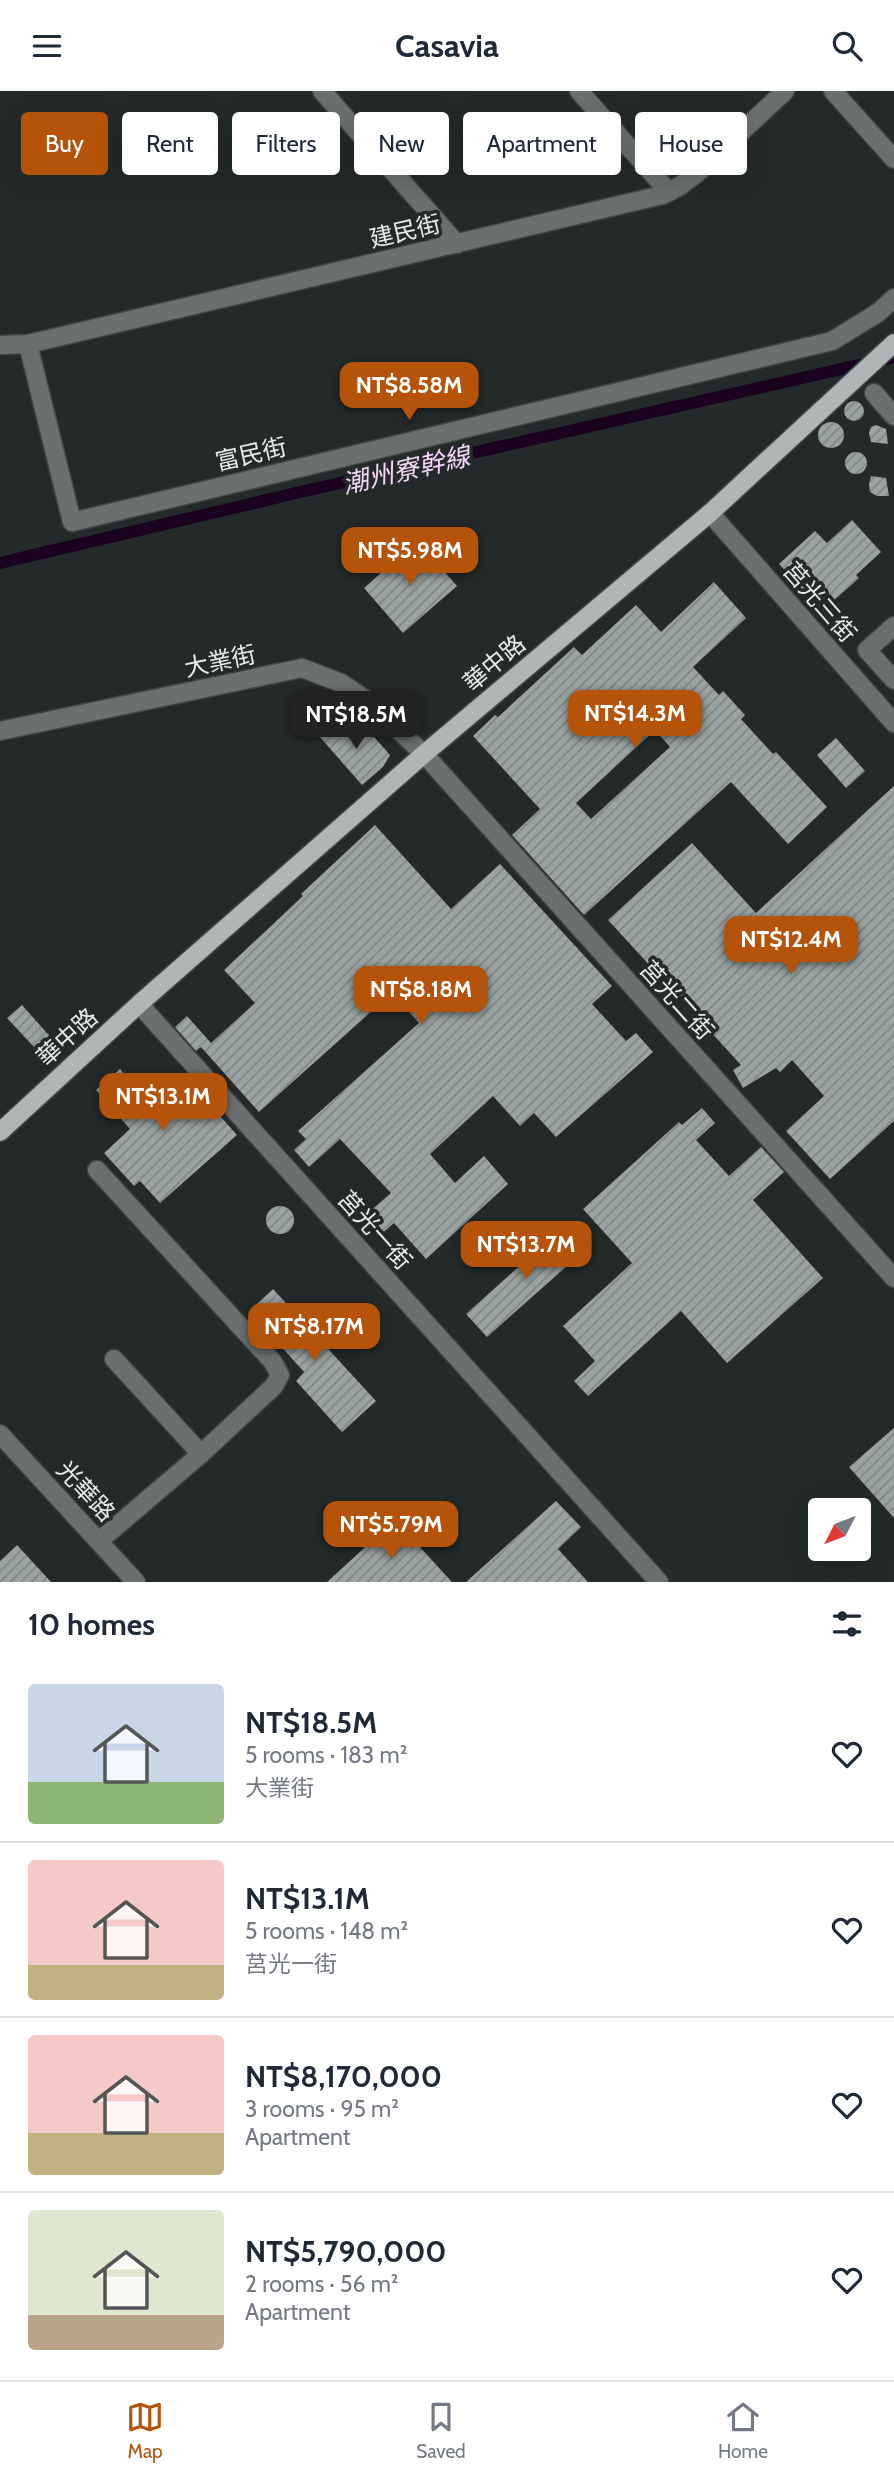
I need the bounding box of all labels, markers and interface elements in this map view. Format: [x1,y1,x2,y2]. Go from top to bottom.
text: Casavia [395,26,499,65]
icon: menu [28,27,66,65]
icon: search [828,27,866,65]
chip: Buy [21,112,108,175]
chip: Rent [122,112,218,175]
chip: Filters [232,112,340,175]
chip: New [354,112,449,175]
chip: Apartment [463,112,621,175]
chip: House [635,112,747,175]
street label: 建民街 [367,209,443,253]
pin: NT$8.58M [337,363,481,422]
text: NT$8.58M [356,371,462,399]
street label: 富民街 [213,432,289,476]
water label: 潮州寮幹線 [339,439,476,500]
pin: NT$5.98M [338,527,482,587]
text: NT$5.98M [357,536,463,564]
street label: 莒光三街 [778,556,862,648]
street label: 華中路 [457,629,531,697]
street label: 大業街 [182,639,258,683]
pin: NT$18.5M [284,691,428,751]
pin: NT$14.3M [563,691,707,750]
text: NT$14.3M [584,699,686,727]
text: NT$18.5M [305,700,407,728]
pin: NT$12.4M [719,917,863,976]
text: NT$12.4M [740,925,842,953]
street label: 莒光二街 [634,955,720,1045]
pin: NT$8.18M [349,967,493,1026]
text: NT$8.18M [370,975,472,1003]
street label: 華中路 [31,1002,103,1072]
pin: NT$13.1M [91,1073,235,1133]
text: NT$13.1M [115,1082,211,1110]
street label: 莒光一街 [332,1185,418,1275]
pin: NT$13.7M [454,1221,598,1281]
text: NT$13.7M [477,1230,575,1258]
pin: NT$8.17M [242,1303,386,1363]
text: NT$8.17M [264,1312,364,1340]
street label: 光華路 [51,1455,121,1527]
north arrow [808,1498,872,1561]
map controls [808,1498,871,1561]
pin: NT$5.79M [319,1501,463,1561]
text: NT$5.79M [339,1510,443,1538]
icon: filters [828,1605,866,1643]
text: 10 homes [28,1606,155,1643]
text: NT$18.5M [245,1704,377,1741]
icon: home [84,1712,168,1796]
icon: heart [828,1735,866,1773]
text: 5 rooms · 183 m² [245,1741,407,1769]
text: 大業街 [245,1774,314,1802]
text: NT$13.1M [245,1880,370,1917]
icon: home [84,1888,168,1972]
icon: heart [828,1911,866,1949]
text: 5 rooms · 148 m² [245,1917,408,1945]
text: 莒光一街 [245,1950,337,1978]
text: NT$8,170,000 [245,2058,442,2095]
icon: home [84,2063,168,2147]
icon: heart [828,2086,866,2124]
text: 3 rooms · 95 m² [245,2095,399,2123]
text: Apartment [245,2123,350,2151]
text: NT$5,790,000 [245,2233,447,2270]
icon: home [84,2238,168,2322]
icon: heart [828,2261,866,2299]
text: 2 rooms · 56 m² [245,2270,399,2298]
text: Apartment [245,2298,350,2326]
tab: Map [126,2398,164,2463]
tab: Saved [416,2398,466,2463]
tab: Home [718,2398,768,2463]

